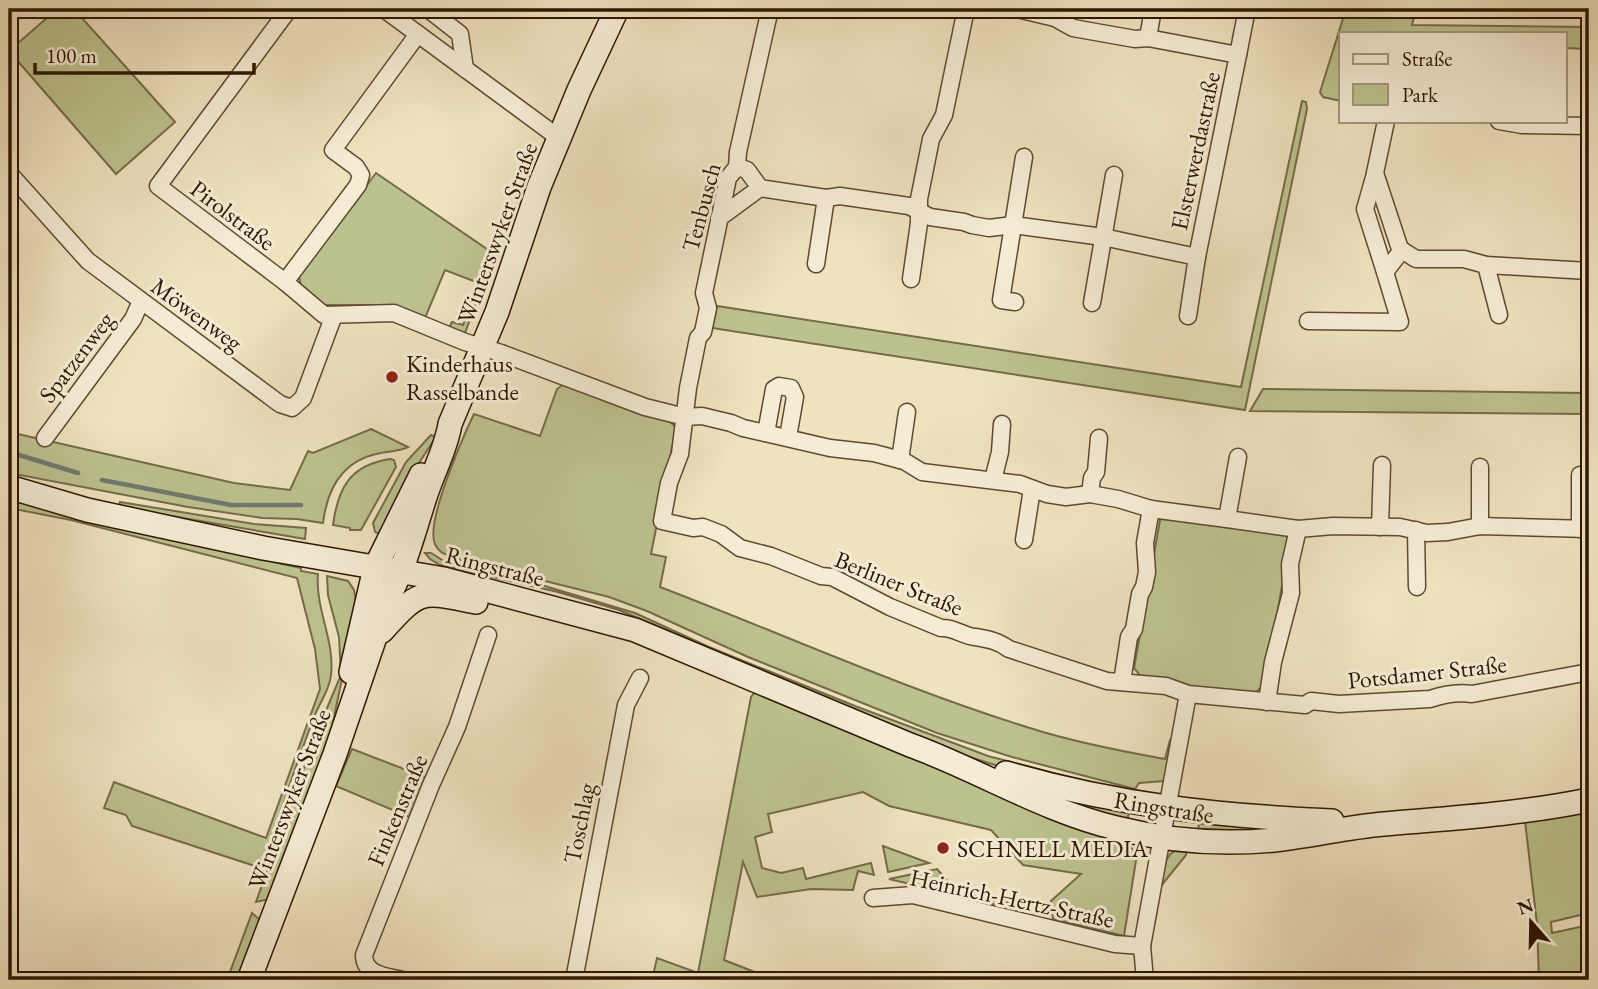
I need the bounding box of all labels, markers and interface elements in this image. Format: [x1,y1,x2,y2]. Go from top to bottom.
scale bar [35,32,254,76]
legend [1339,32,1566,122]
text: 100 m [46,42,97,69]
text: Straße [1402,45,1453,72]
street label: Elsterwerdastraße [1163,69,1227,233]
text: Park [1402,81,1439,108]
street label: Winterswyker Straße [450,138,544,328]
street label: Tenbusch [674,159,728,255]
street label: Pirolstraße [184,173,282,257]
street label: Möwenweg [145,270,249,358]
street label: Spatzenweg [32,305,121,409]
place label: Kinderhaus Rasselbande [406,348,519,407]
marker: Kinderhaus Rasselbande [384,369,400,385]
street label: Ringstraße [443,539,547,593]
street label: Berliner Straße [830,543,968,623]
street label: Potsdamer Straße [1346,648,1508,696]
street label: Winterswyker Straße [240,704,338,894]
street label: Finkenstraße [360,749,434,871]
street label: Toschlag [556,780,602,866]
street label: Ringstraße [1112,784,1216,830]
place label: SCHNELL MEDIA [957,833,1148,864]
marker: SCHNELL MEDIA [935,840,951,856]
street label: Heinrich-Hertz-Straße [907,861,1117,935]
north arrow [1496,888,1566,958]
text: N [1514,892,1537,921]

